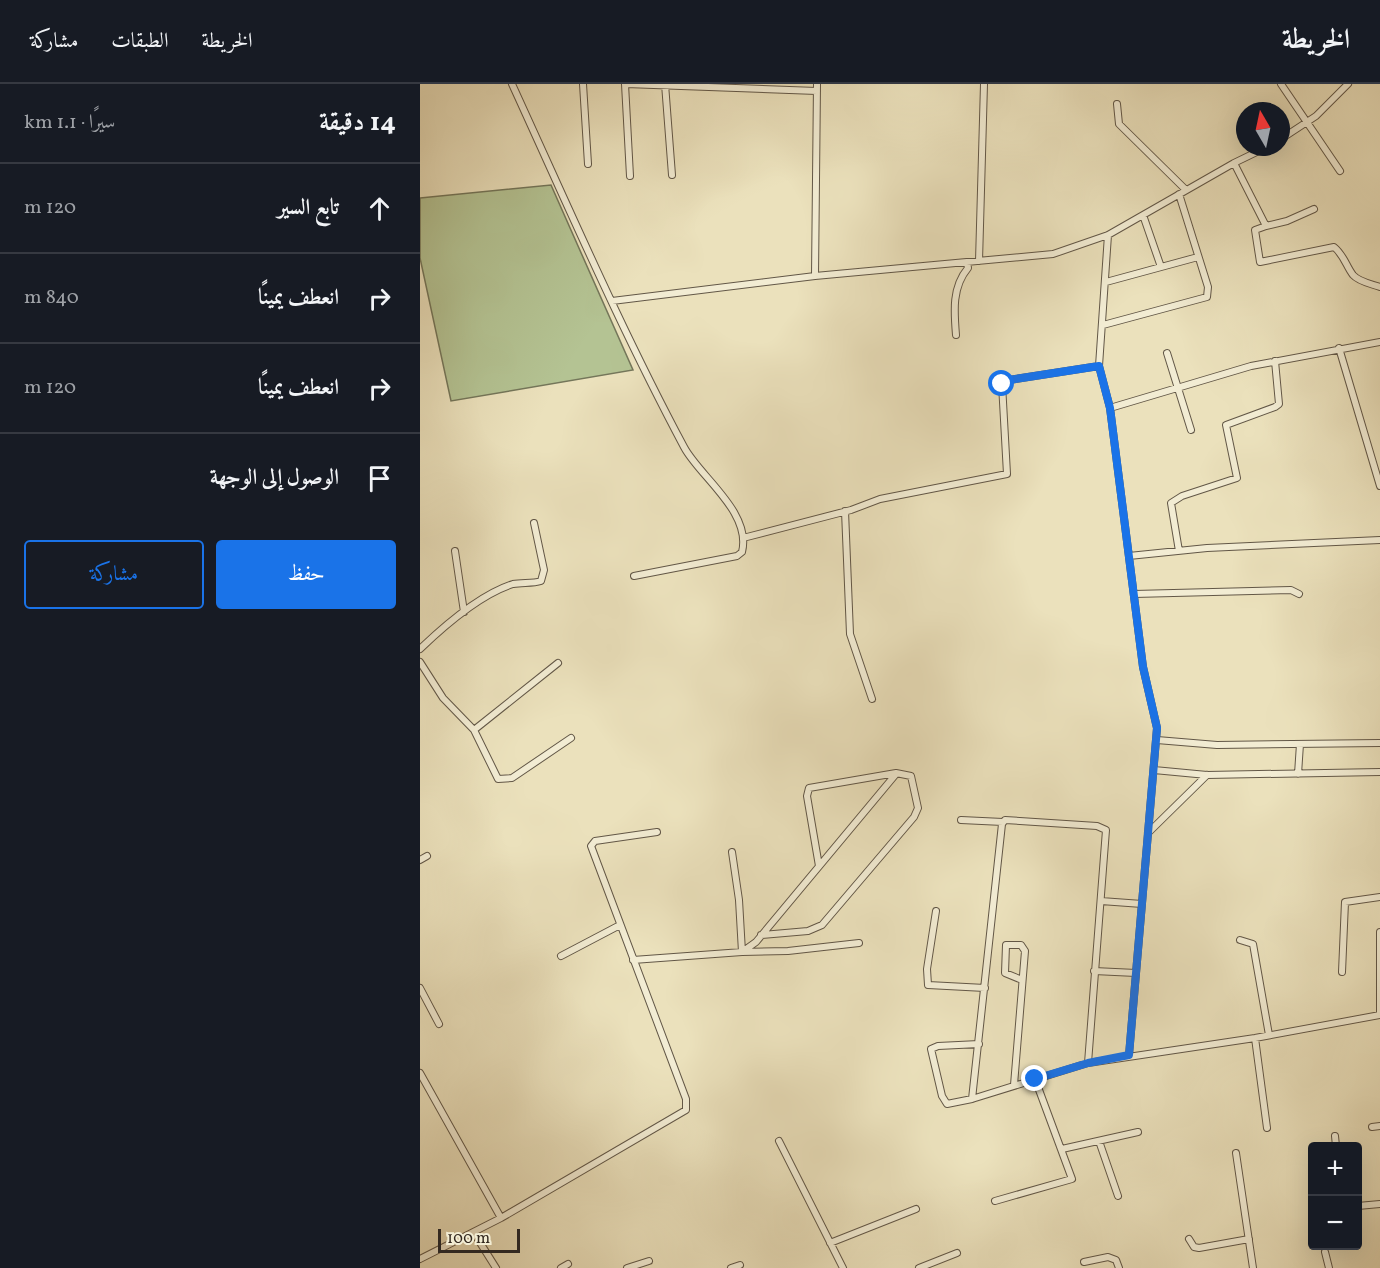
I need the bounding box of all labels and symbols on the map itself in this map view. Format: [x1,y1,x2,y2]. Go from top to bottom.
north arrow [1236,102,1290,156]
route start [988,370,1014,396]
route end [1021,1065,1047,1091]
scale bar [438,1226,520,1254]

